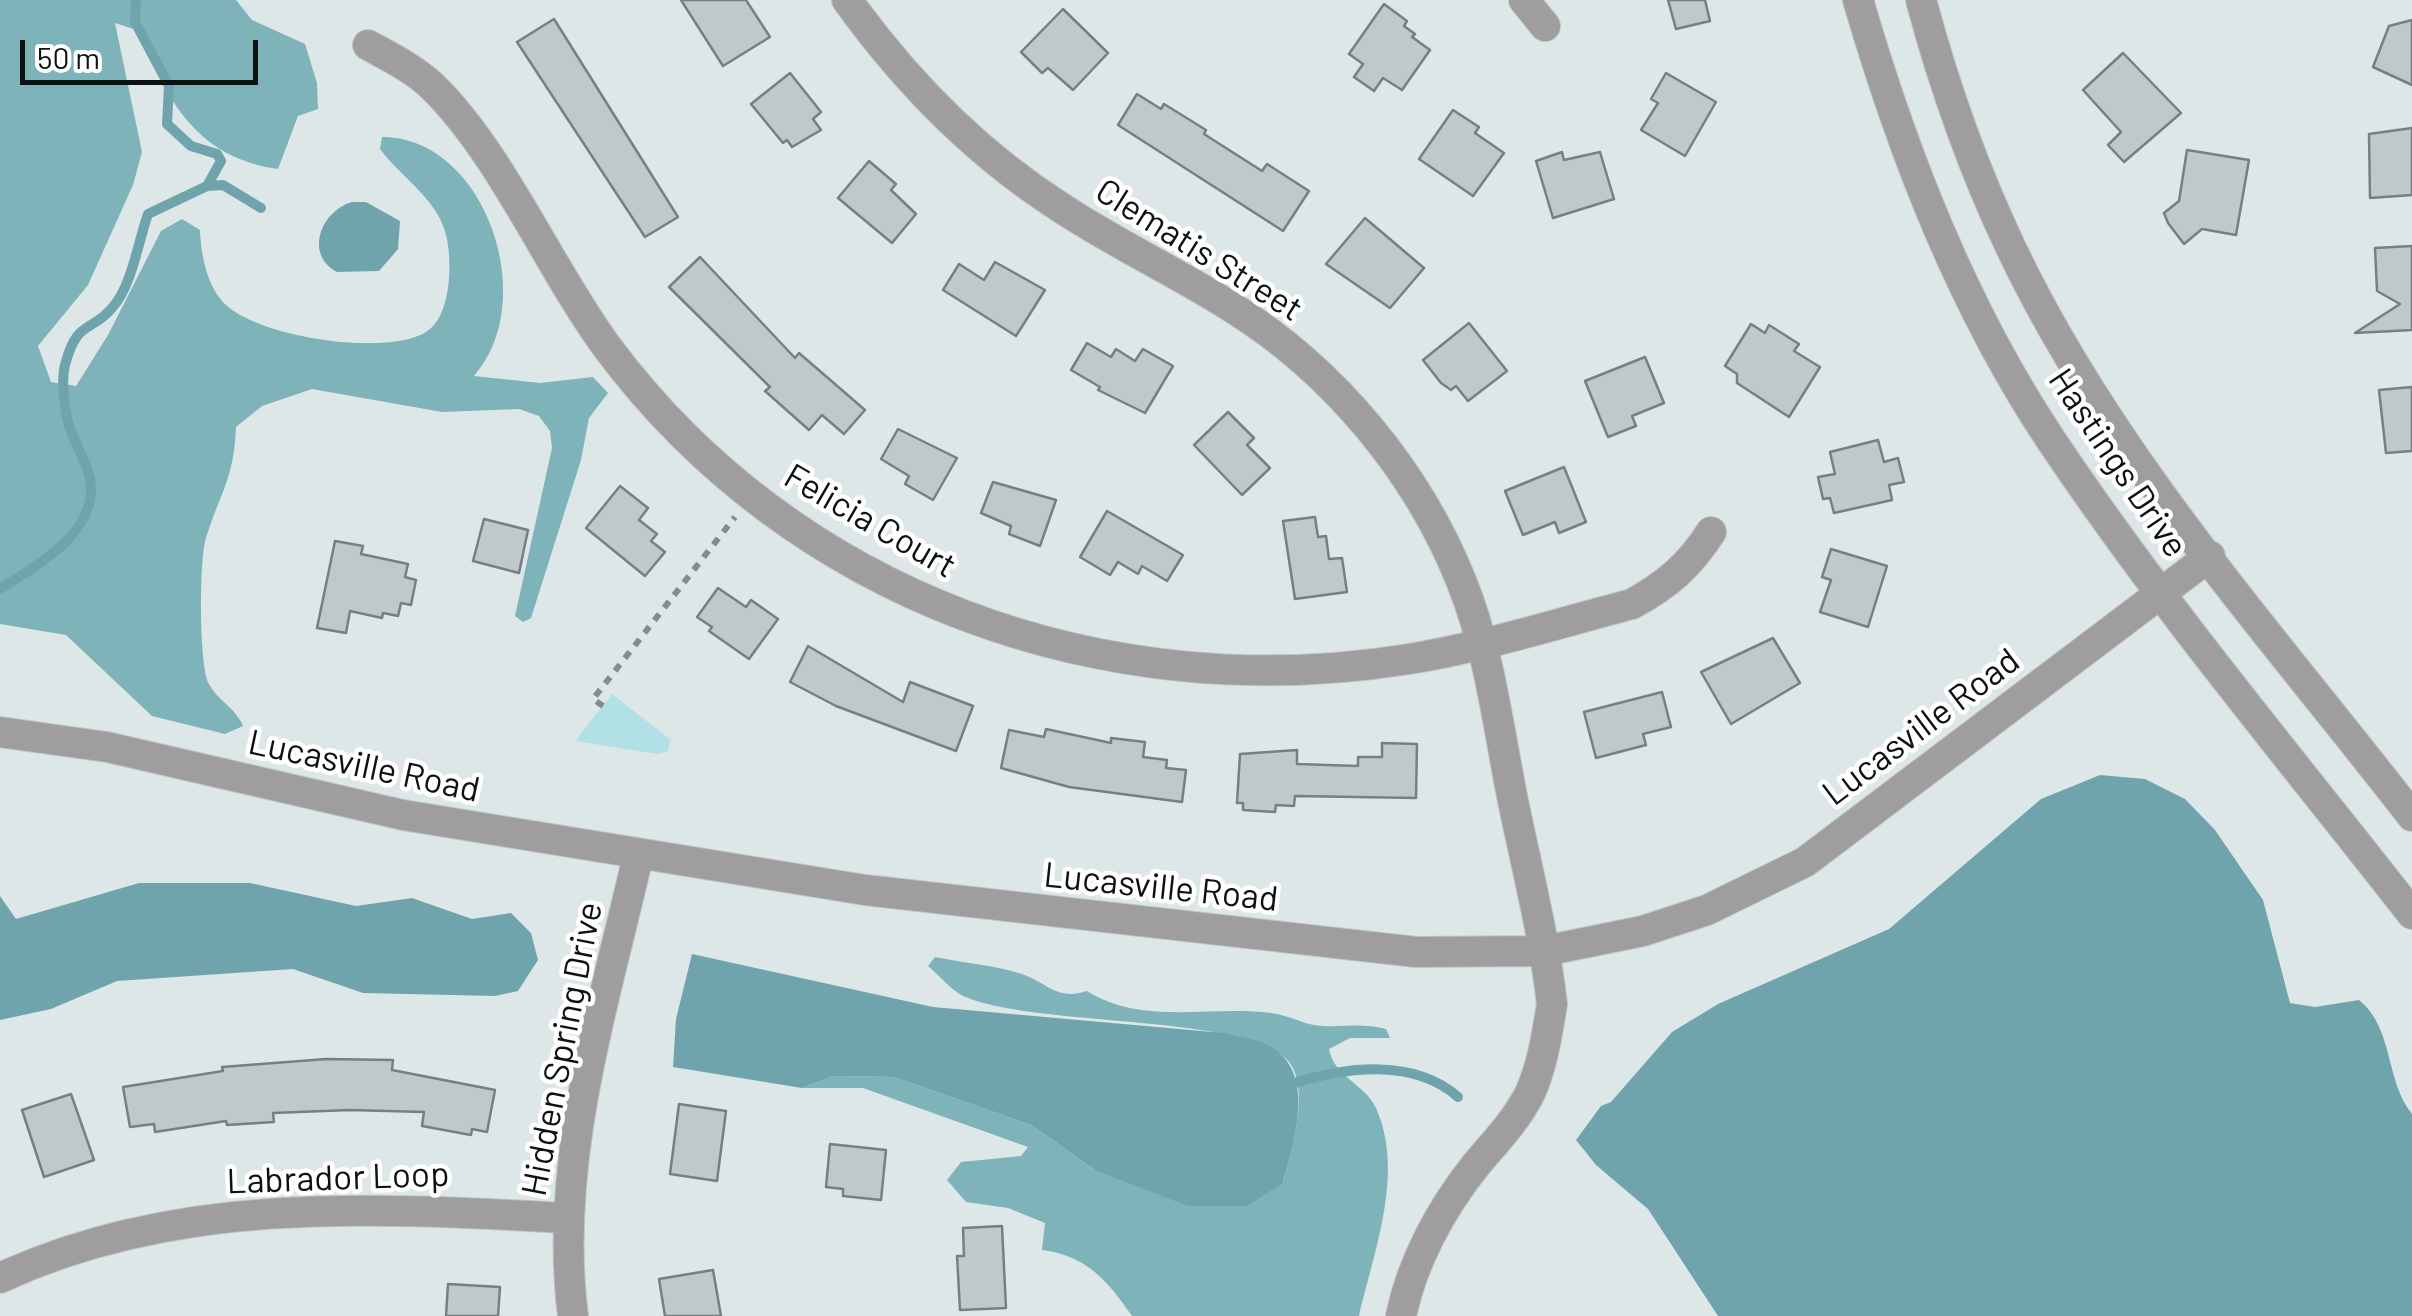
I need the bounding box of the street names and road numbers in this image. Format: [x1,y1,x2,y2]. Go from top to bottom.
street label: Clematis Street [1088,170,1310,330]
street label: Hastings Drive [2040,361,2196,565]
street label: Felicia Court [777,455,963,587]
street label: Lucasville Road [1814,639,2028,815]
street label: Lucasville Road [245,721,483,811]
street label: Lucasville Road [1042,854,1280,920]
street label: Hidden Spring Drive [513,898,611,1200]
street label: Labrador Loop [226,1153,450,1203]

